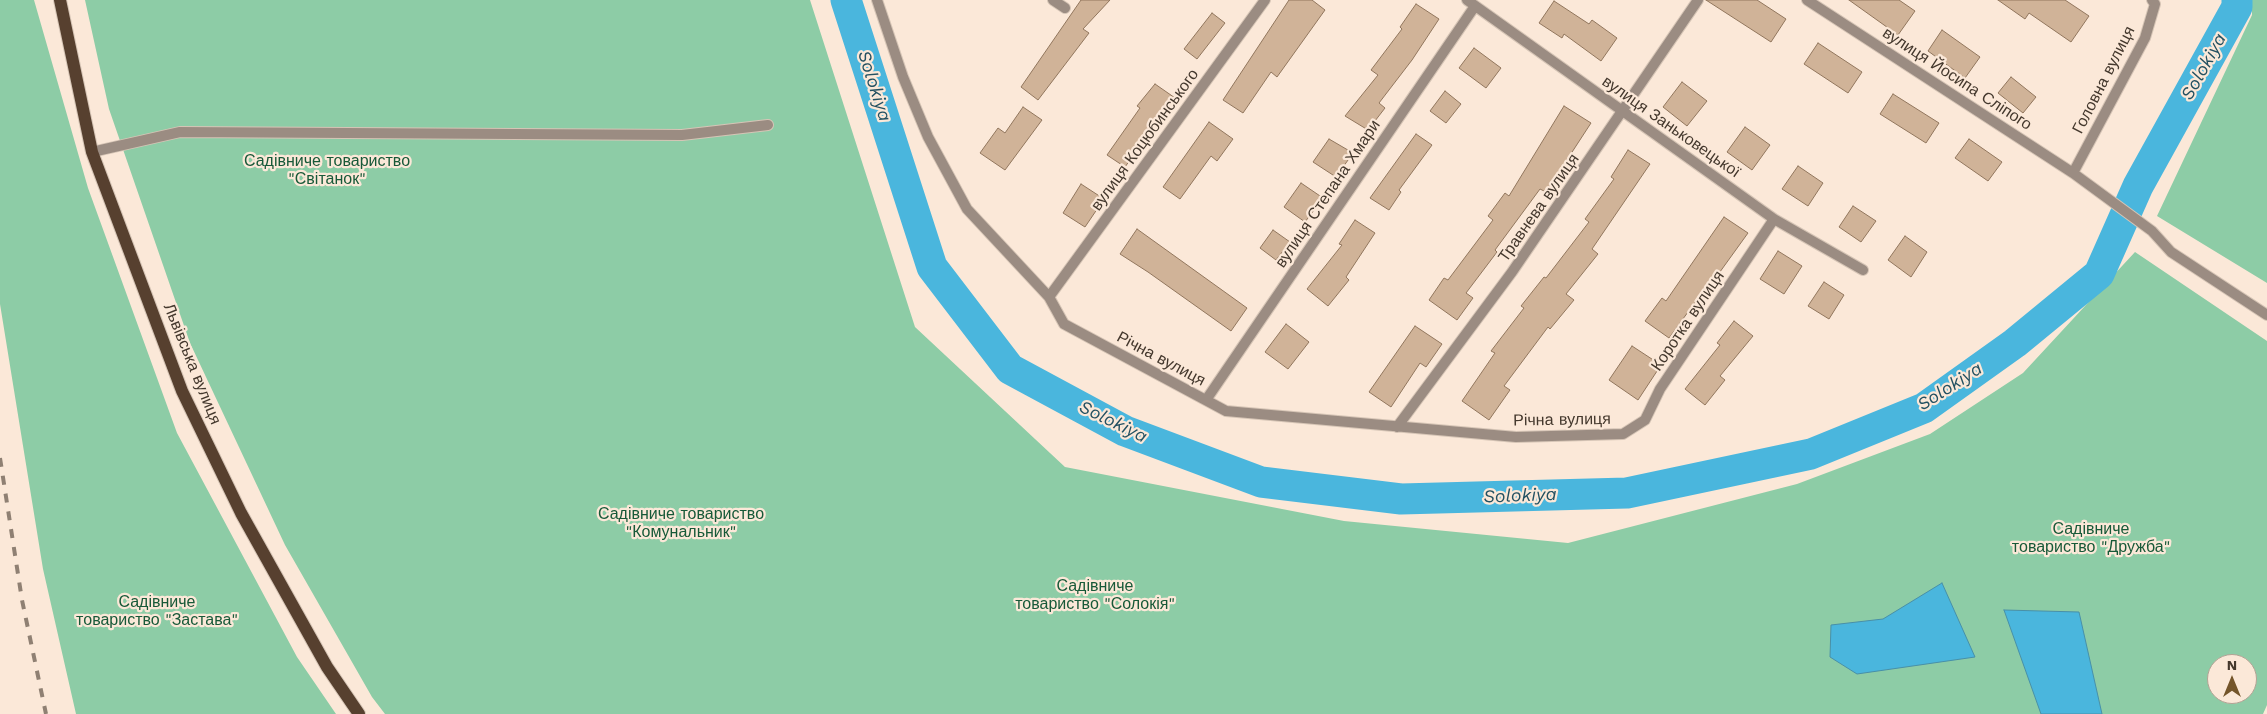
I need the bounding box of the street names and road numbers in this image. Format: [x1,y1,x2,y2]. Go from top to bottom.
street label: Головна вулиця [2069,23,2139,137]
street label: вулиця Йосипа Сліпого [1879,24,2035,134]
street label: вулиця Коцюбинського [1087,65,1203,215]
street label: вулиця Заньковецької [1598,72,1744,182]
street label: вулиця Степана Хмари [1271,116,1385,272]
street label: Травнева вулиця [1495,150,1583,266]
street label: Коротка вулиця [1647,267,1729,375]
street label: Львівська вулиця [159,301,225,427]
street label: Річна вулиця [1113,328,1209,390]
street label: Річна вулиця [1513,410,1611,430]

